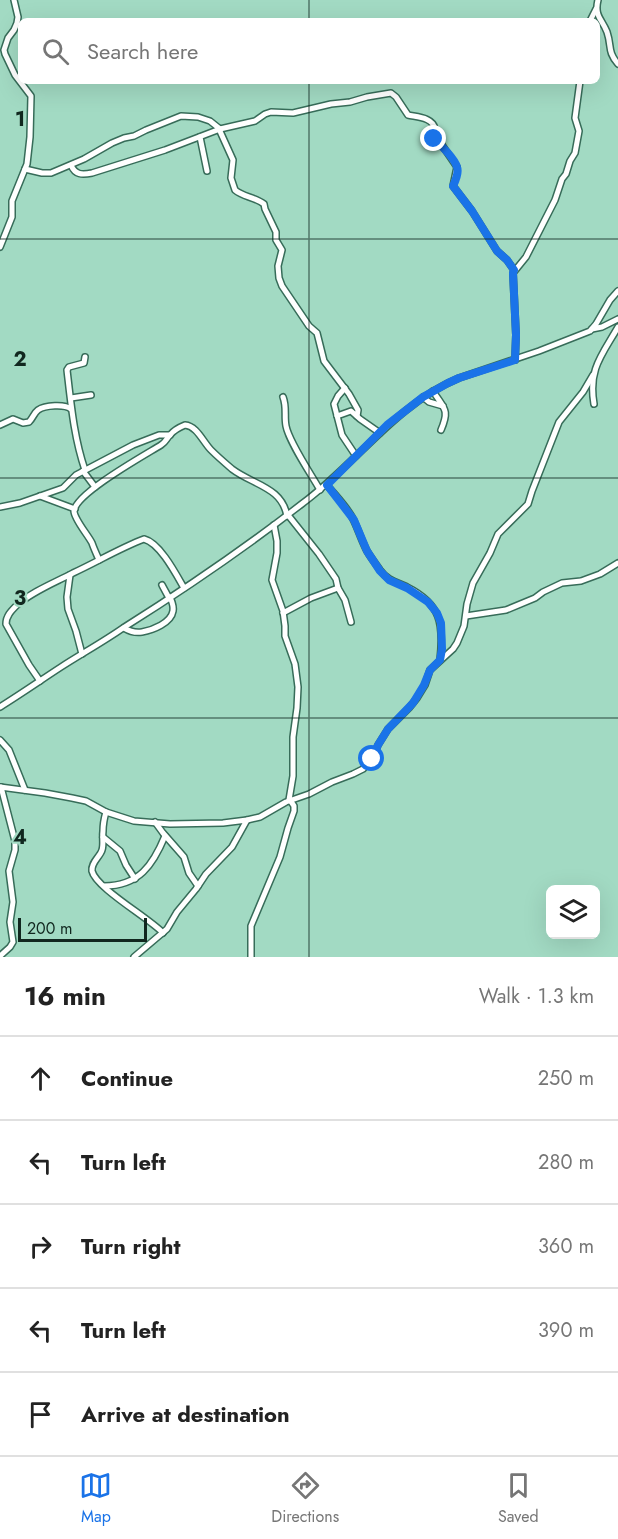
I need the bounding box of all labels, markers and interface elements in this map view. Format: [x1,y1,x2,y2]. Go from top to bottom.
search box [18,18,600,84]
icon: search [39,35,72,68]
text: Search here [87,35,198,67]
text: 1 [15,105,25,134]
route end [420,125,446,151]
text: 2 [13,345,27,374]
text: 3 [14,584,26,613]
route start [358,745,384,771]
text: 4 [13,823,27,852]
map controls [546,885,600,939]
button: layers [546,885,600,939]
scale bar [18,915,147,942]
text: 200 m [27,917,73,940]
text: 16 min [24,977,106,1015]
text: Walk · 1.3 km [479,982,594,1011]
icon: ahead [24,1062,57,1095]
text: Continue [81,1062,173,1094]
text: 250 m [538,1064,594,1093]
icon: left [24,1146,57,1179]
text: Turn left [81,1146,166,1178]
text: 280 m [538,1148,594,1177]
icon: right [24,1230,57,1263]
text: Turn right [81,1230,181,1262]
text: 360 m [538,1232,594,1261]
icon: left [24,1314,57,1347]
text: Turn left [81,1314,166,1346]
text: 390 m [538,1316,594,1345]
icon: arrive [24,1398,57,1431]
text: Arrive at destination [81,1398,290,1430]
tab: Map [79,1469,112,1528]
tab: Directions [271,1469,339,1528]
tab: Saved [498,1469,539,1528]

